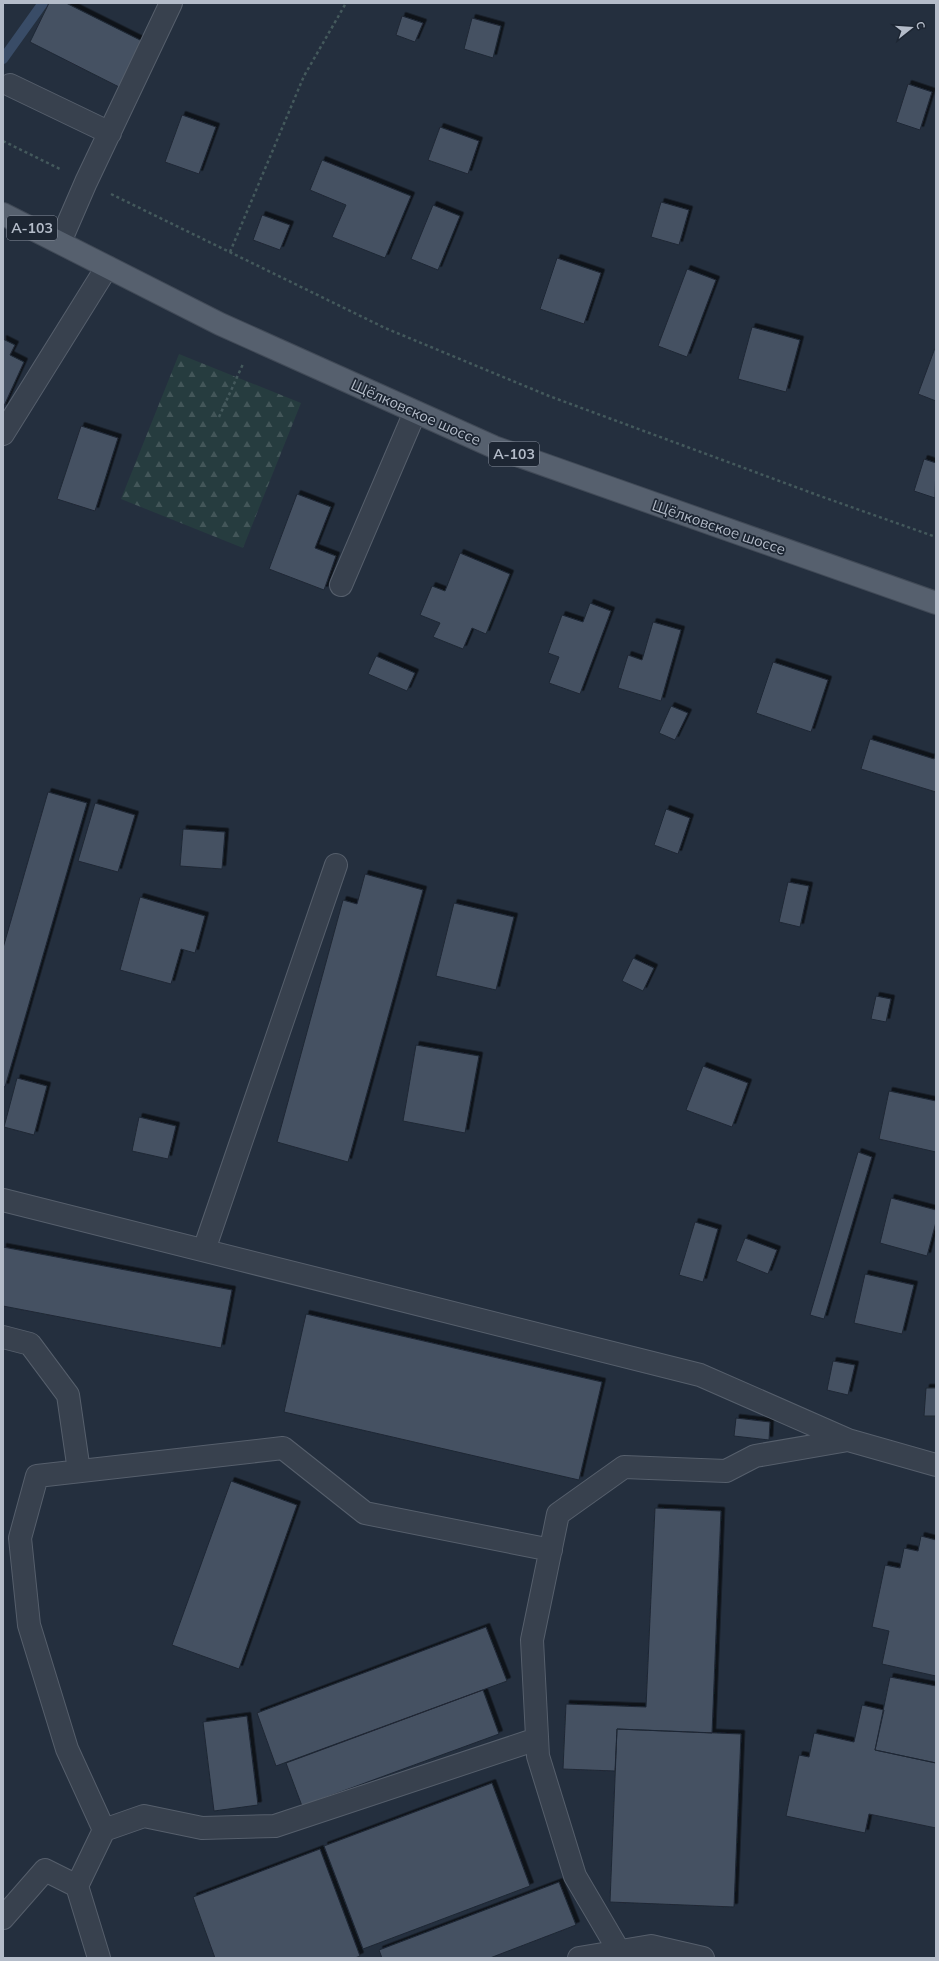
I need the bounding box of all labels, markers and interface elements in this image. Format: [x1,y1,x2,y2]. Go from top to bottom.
north arrow [891,8,931,48]
text: С [913,19,928,31]
road number: А-103 [7,216,57,240]
street label: Щёлковское шоссе [348,375,484,449]
road number: А-103 [489,442,539,466]
street label: Щёлковское шоссе [650,495,788,559]

